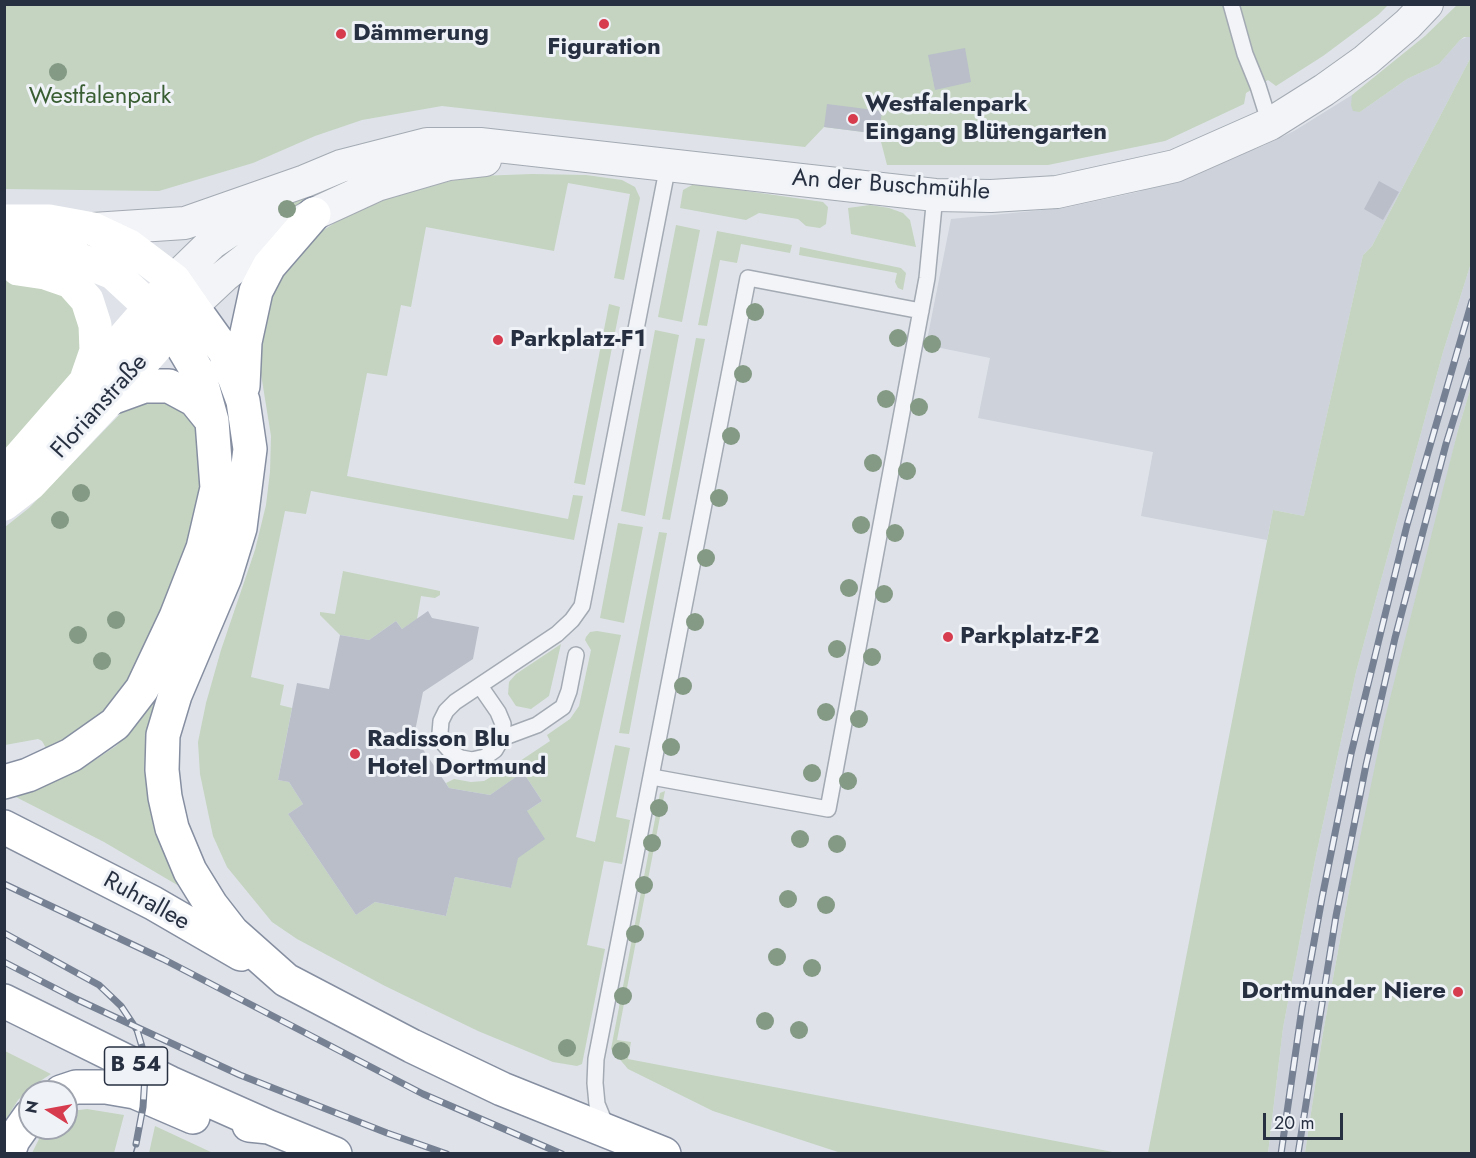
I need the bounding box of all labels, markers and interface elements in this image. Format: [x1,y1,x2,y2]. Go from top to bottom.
marker: Figuration [597,17,611,31]
place label: Dämmerung [353,20,489,48]
marker: Dämmerung [334,27,348,41]
place label: Figuration [547,34,661,62]
park label: Westfalenpark [29,83,171,111]
place label: Westfalenpark Eingang Blütengarten [865,91,1107,147]
marker: Westfalenpark Eingang Blütengarten [846,112,860,126]
street label: An der Buschmühle [791,165,991,207]
place label: Parkplatz-F1 [510,326,646,354]
marker: Parkplatz-F1 [491,333,505,347]
street label: Florianstraße [46,349,154,465]
place label: Parkplatz-F2 [960,623,1100,651]
marker: Parkplatz-F2 [941,630,955,644]
place label: Radisson Blu Hotel Dortmund [367,726,546,782]
marker: Radisson Blu Hotel Dortmund [348,747,362,761]
street label: Ruhrallee [98,867,194,937]
place label: Dortmunder Niere [1241,978,1446,1006]
marker: Dortmunder Niere [1451,985,1465,999]
road number: B 54 [104,1047,168,1085]
north arrow [18,1080,78,1140]
text: N [19,1098,44,1115]
scale bar [1266,1101,1346,1139]
text: 20 m [1274,1110,1314,1136]

